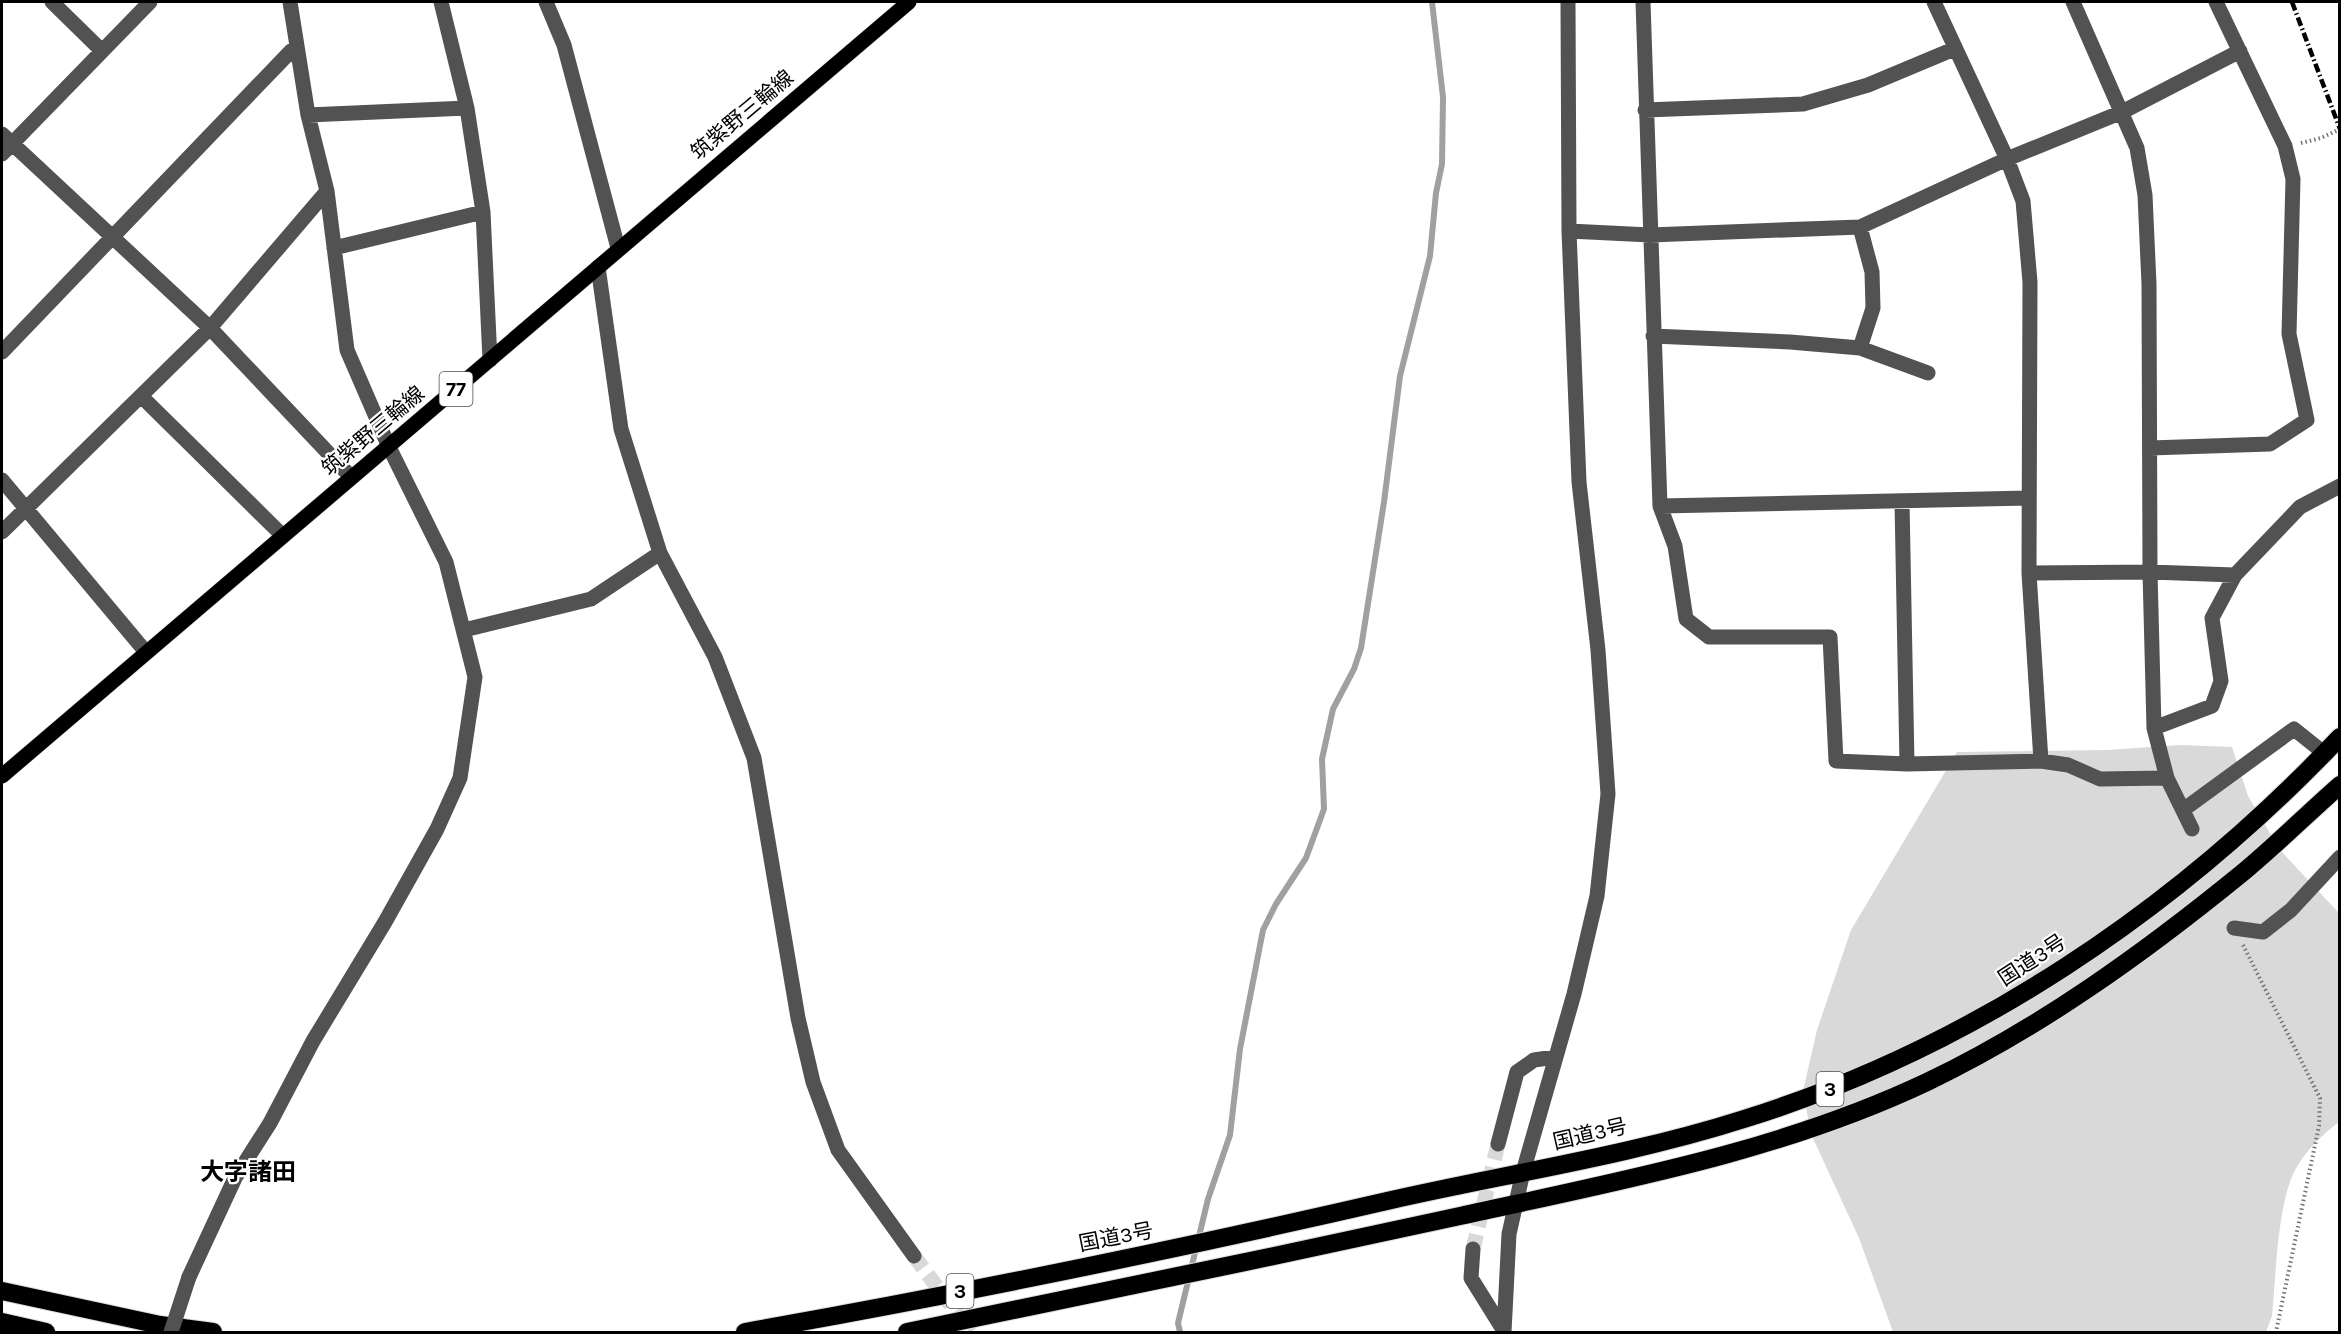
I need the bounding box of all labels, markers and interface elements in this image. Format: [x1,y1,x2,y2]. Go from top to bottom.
street label: 筑紫野三輪線 [686,65,798,165]
road number: 77 [440,372,472,406]
street label: 筑紫野三輪線 [317,381,429,481]
street label: 国道3号 [1994,929,2070,991]
road number: 3 [1816,1072,1844,1106]
street label: 国道3号 [1551,1114,1629,1154]
district label: 大字諸田 [200,1158,296,1186]
street label: 国道3号 [1077,1218,1155,1256]
road number: 3 [946,1274,974,1308]

